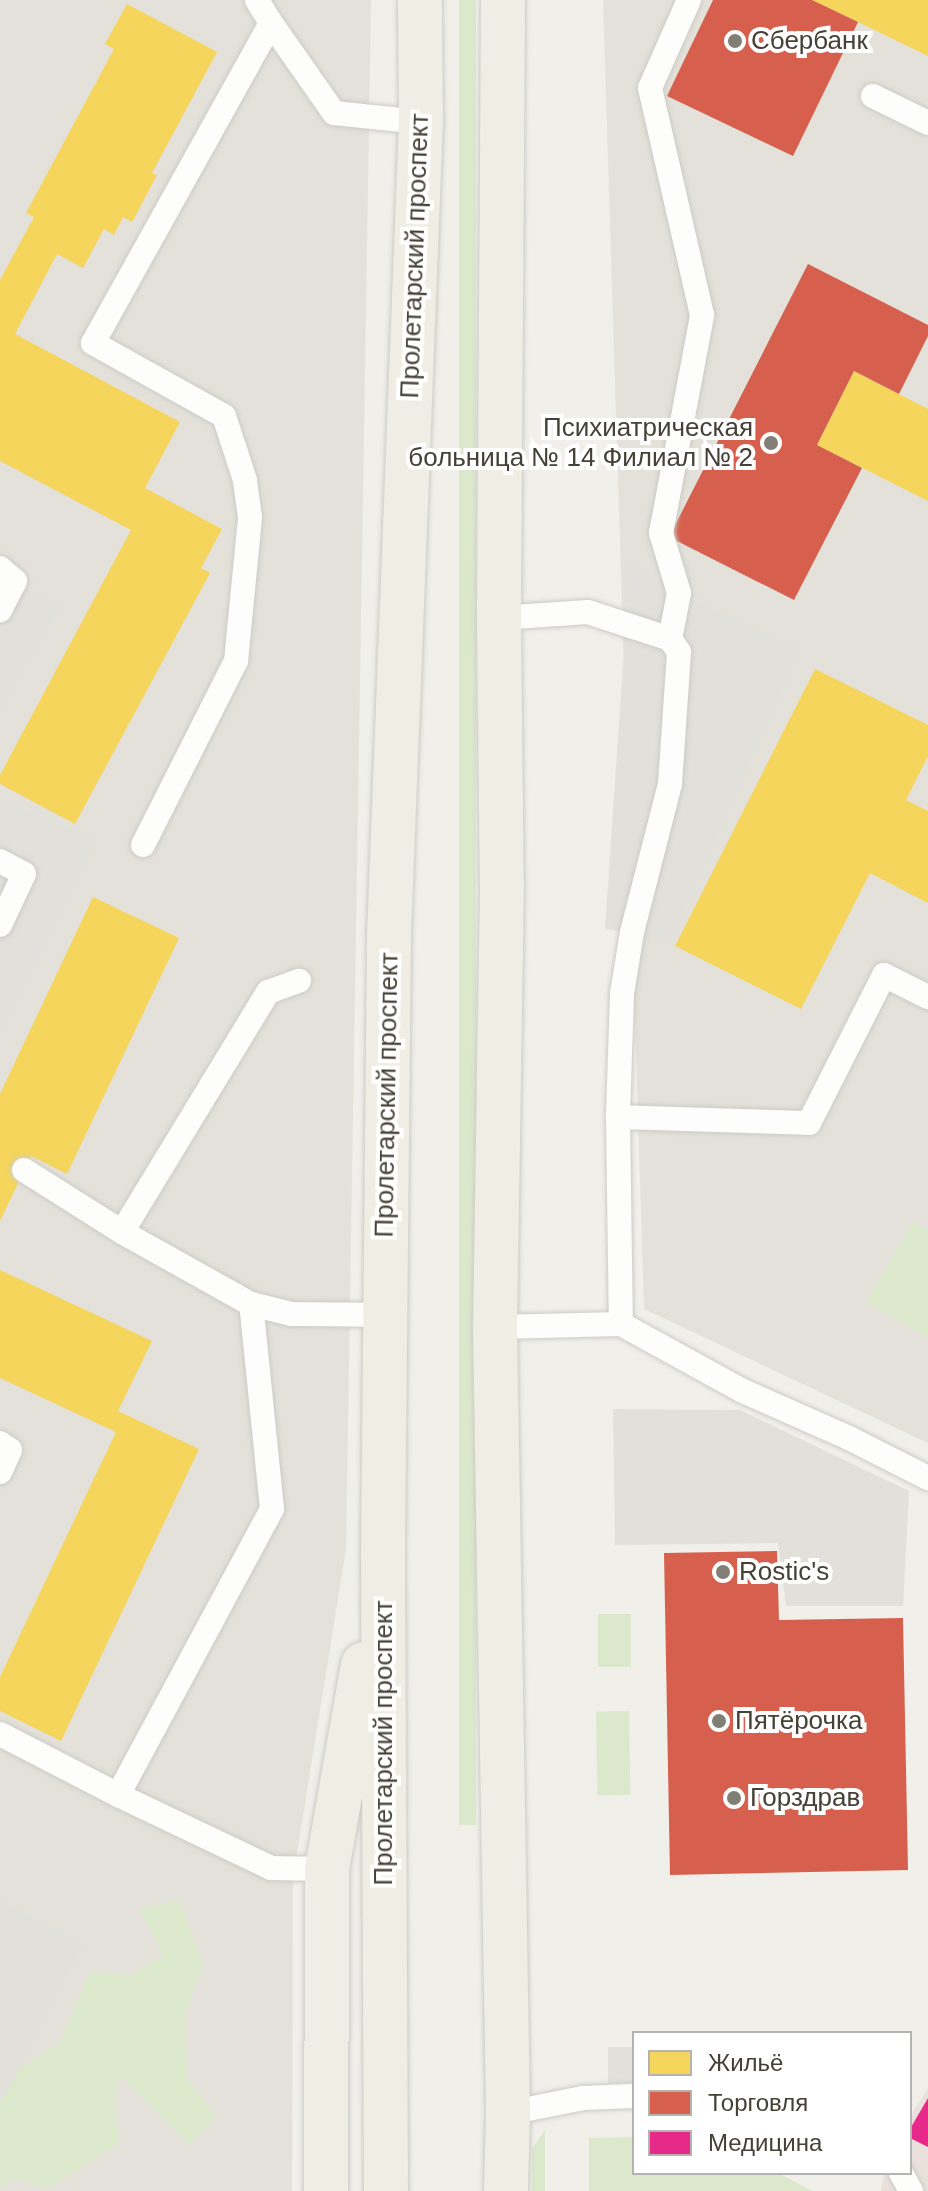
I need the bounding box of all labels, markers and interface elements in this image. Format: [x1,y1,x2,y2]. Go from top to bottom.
place label: Сбербанк [751,25,868,57]
marker: Сбербанк [726,32,744,50]
street label: Пролетарский проспект [394,113,436,399]
place label: Психиатрическая больница № 14 Филиал № 2 [408,412,753,474]
marker: Психиатрическая больница № 14 Филиал № 2 [760,432,782,454]
street label: Пролетарский проспект [369,952,405,1238]
place label: Rostic's [739,1556,829,1588]
marker: Rostic's [714,1563,732,1581]
street label: Пролетарский проспект [368,1600,400,1886]
place label: Пятёрочка [735,1705,862,1737]
marker: Пятёрочка [710,1712,728,1730]
place label: Горздрав [750,1782,860,1814]
marker: Горздрав [725,1789,743,1807]
legend [632,2031,912,2175]
text: Жильё [708,2049,783,2076]
text: Торговля [708,2089,808,2116]
text: Медицина [708,2129,822,2156]

